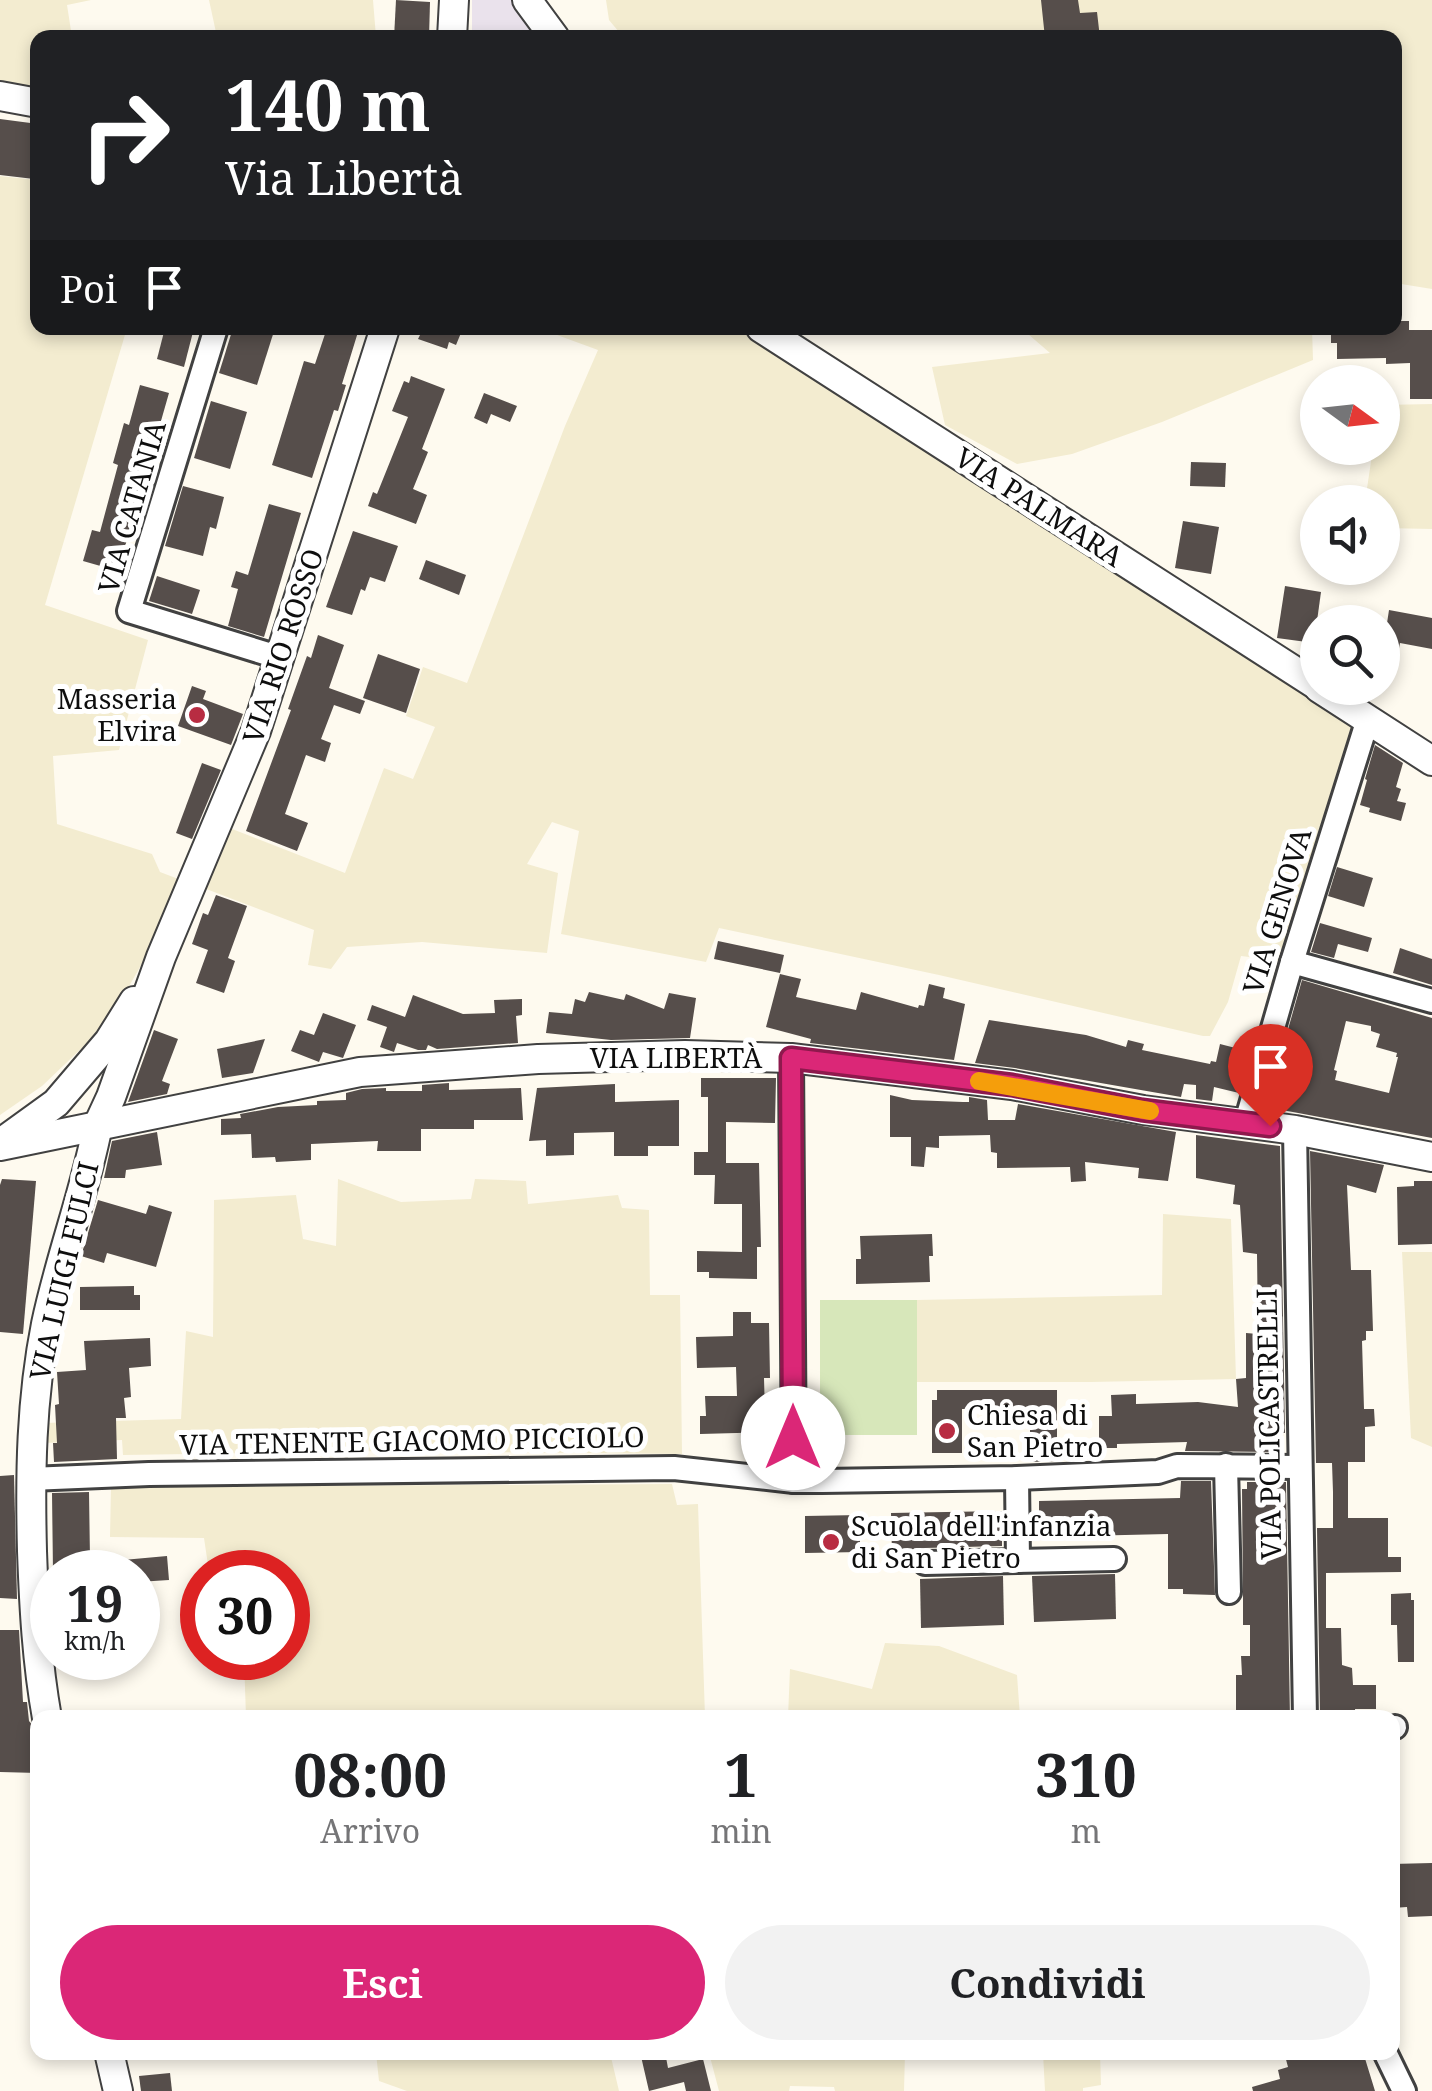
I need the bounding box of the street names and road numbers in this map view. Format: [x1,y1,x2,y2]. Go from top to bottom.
street label: VIA CATANIA [88,416,174,598]
street label: VIA PALMARA [948,438,1131,575]
street label: VIA RIO ROSSO [233,543,331,748]
street label: VIA GENOVA [1233,823,1319,998]
street label: VIA LIBERTÀ [590,1038,763,1076]
street label: VIA LUIGI FULCI [19,1158,107,1384]
street label: VIA POLICASTRELLI [1247,1288,1289,1560]
street label: VIA TENENTE GIACOMO PICCIOLO [179,1417,645,1463]

